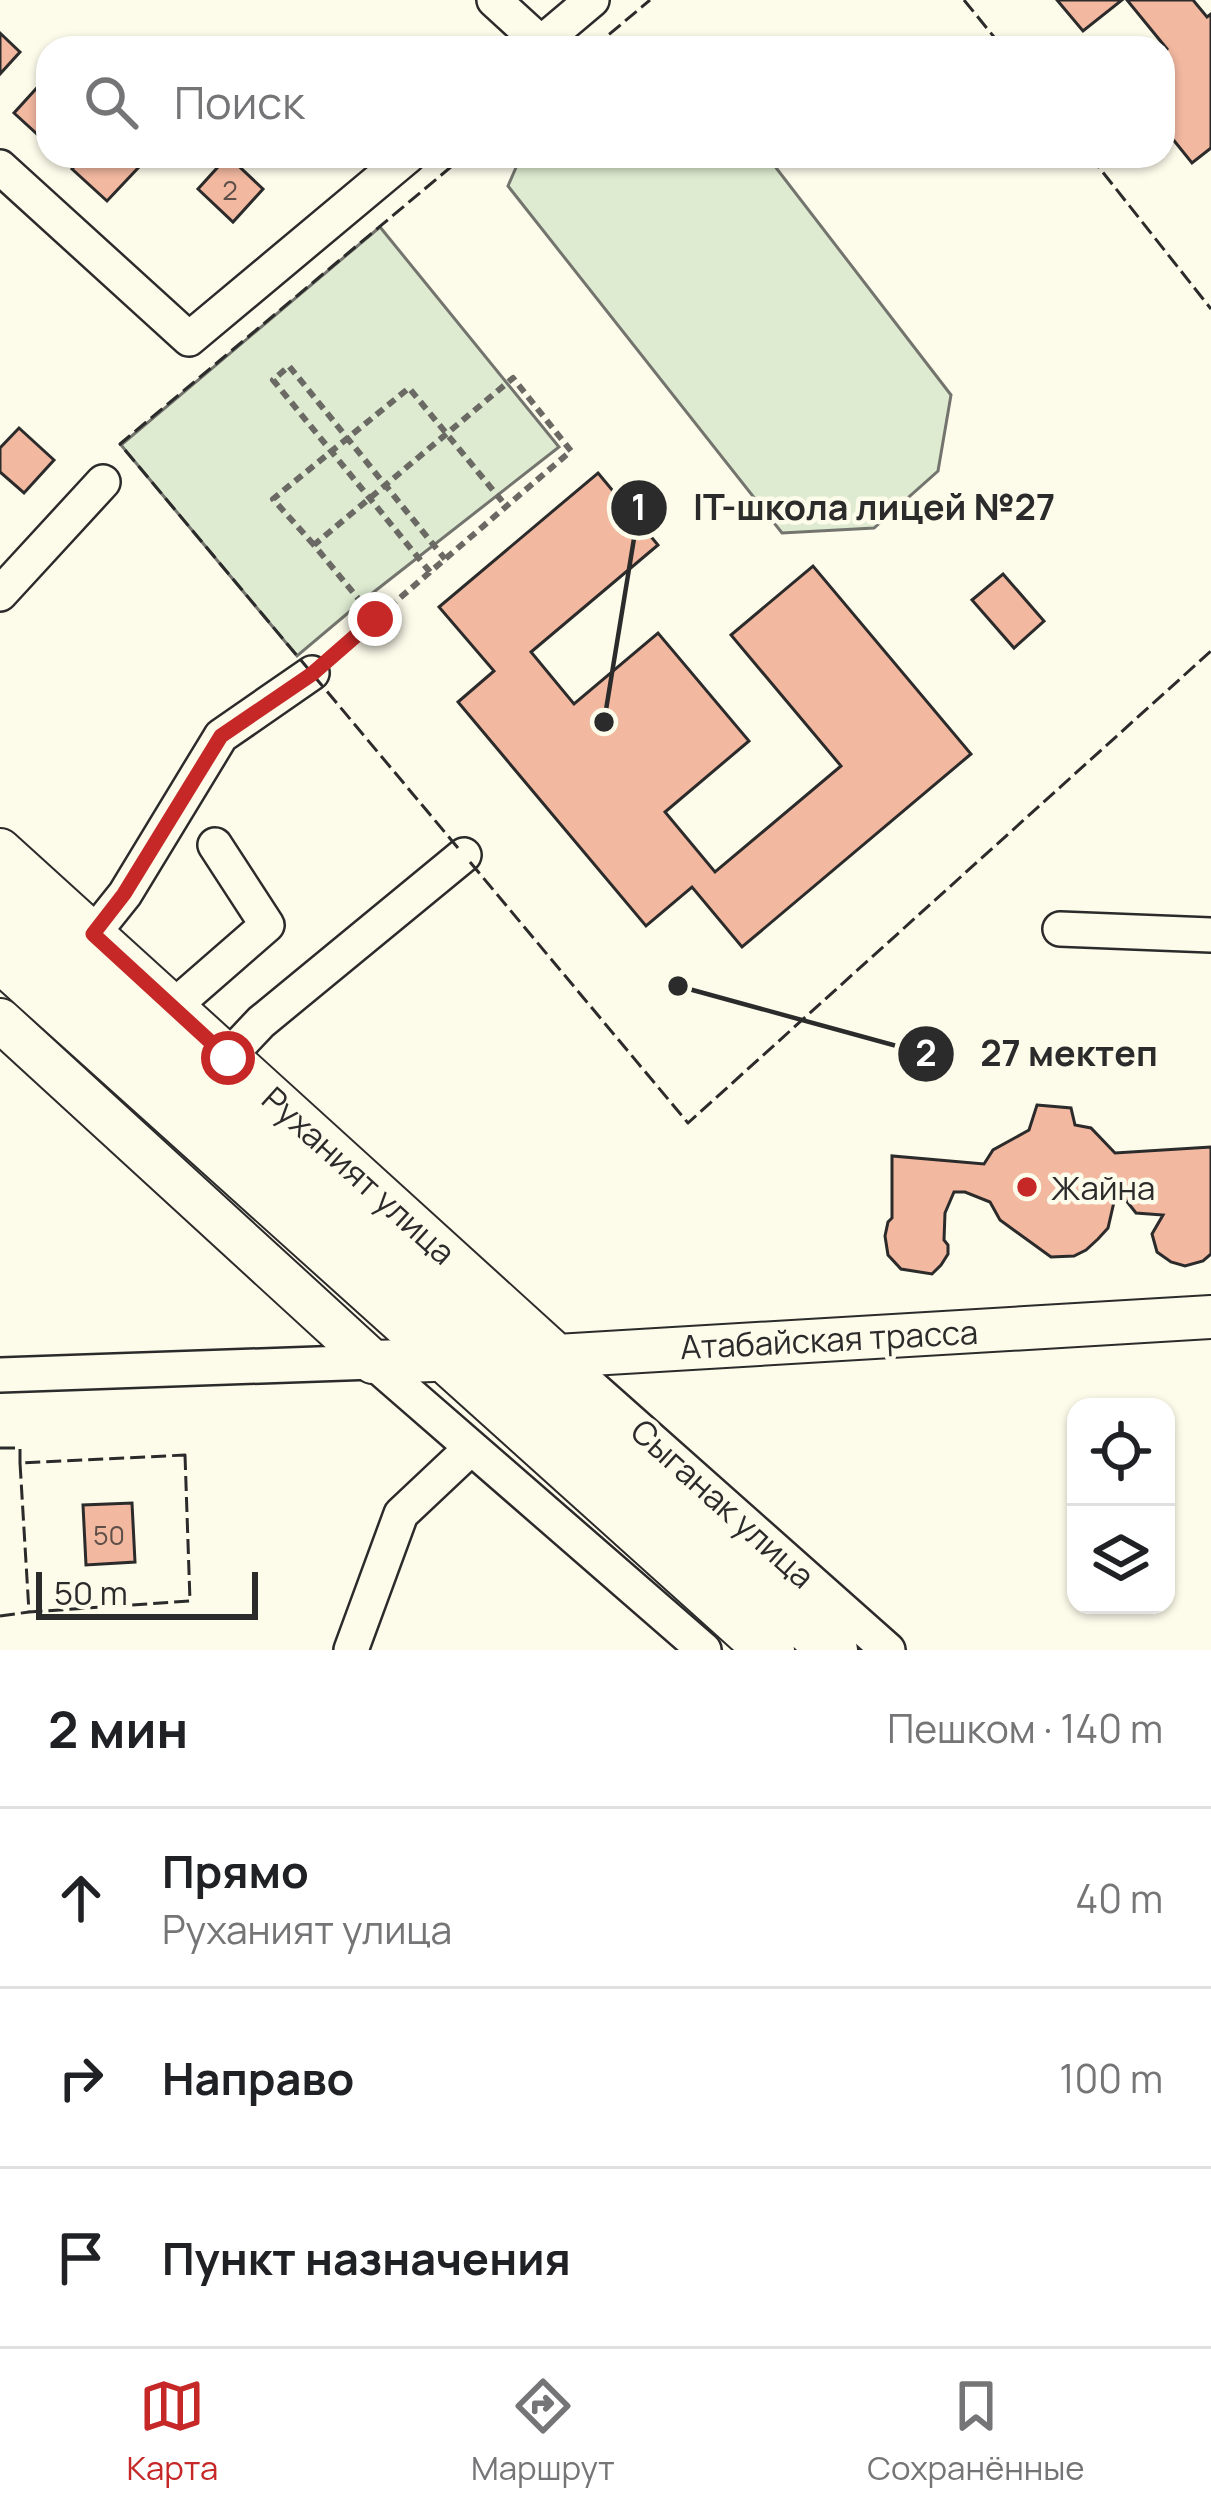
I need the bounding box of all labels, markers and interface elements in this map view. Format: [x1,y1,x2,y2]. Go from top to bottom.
search box [36,36,1175,168]
icon: search [78,69,144,135]
text: Поиск [174,71,305,133]
house number: 2 [222,171,238,208]
callout: IT-школа лицей №27 [609,472,1079,544]
text: 1 [631,482,647,531]
text: IT-школа лицей №27 [693,482,1055,531]
route end [348,592,402,646]
callout: 27 мектеп [896,1018,1182,1090]
text: 2 [915,1028,937,1077]
text: 27 мектеп [980,1028,1158,1077]
route start [201,1031,255,1085]
street label: Руханият улица [253,1076,465,1274]
place label: Жайна [1051,1165,1155,1210]
marker: Жайна [1014,1174,1040,1200]
street label: Атабайская трасса [679,1309,979,1369]
map controls [1067,1398,1175,1614]
button: locate [1067,1398,1175,1506]
street label: Сыганак улица [621,1408,825,1598]
button: layers [1067,1506,1175,1614]
house number: 50 [93,1516,125,1553]
scale bar [36,1566,258,1619]
text: 50 m [54,1570,128,1615]
text: 2 мин [48,1694,188,1763]
text: Пешком · 140 m [887,1701,1163,1755]
text: Прямо [162,1840,309,1902]
icon: ahead [48,1865,114,1931]
text: 40 m [1075,1871,1163,1925]
text: Руханият улица [162,1902,452,1956]
icon: right [48,2045,114,2111]
text: Направо [162,2047,354,2109]
text: 100 m [1059,2051,1163,2105]
icon: arrive [48,2225,114,2291]
text: Пункт назначения [162,2227,571,2289]
tab: Карта [126,2373,218,2490]
tab: Маршрут [471,2373,615,2490]
tab: Сохранённые [867,2373,1085,2490]

